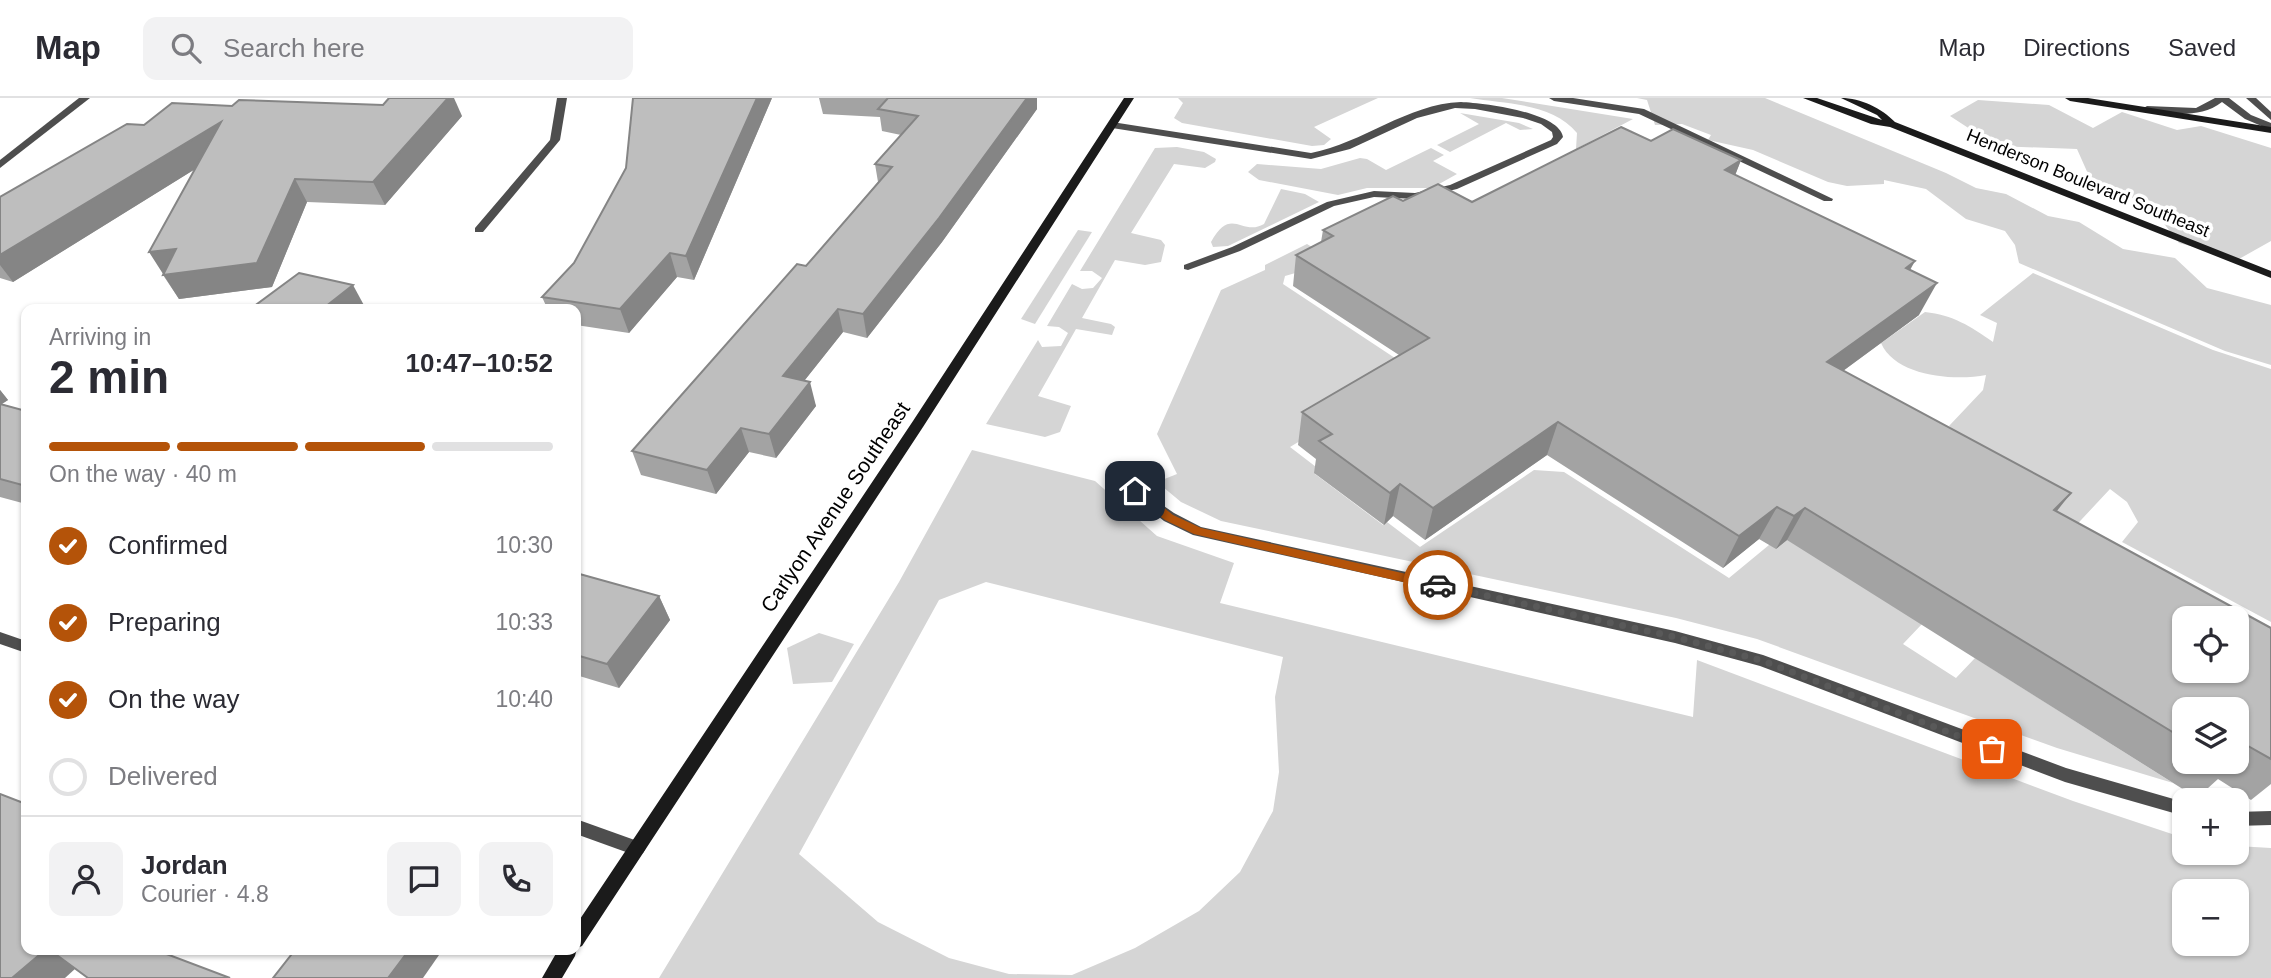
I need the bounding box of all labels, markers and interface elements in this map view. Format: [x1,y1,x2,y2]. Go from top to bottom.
search box [143,17,633,80]
text: Map [35,29,101,66]
icon: search [167,29,205,67]
text: Search here [223,33,365,63]
text: Map [1939,34,1985,61]
text: Directions [2023,34,2130,61]
text: Saved [2168,34,2236,61]
street label: Henderson Boulevard Southeast [1964,125,2212,241]
text: Arriving in [49,324,151,350]
text: 10:47–10:52 [406,348,553,378]
text: 2 min [49,351,169,403]
street label: Carlyon Avenue Southeast [756,398,914,616]
text: On the way · 40 m [49,461,237,487]
pin [1105,461,1165,521]
icon: home [1116,472,1154,510]
icon: check [49,527,87,565]
text: Confirmed [108,530,228,560]
text: 10:30 [495,532,553,558]
courier [1403,550,1473,620]
icon: car [1419,566,1457,604]
icon: check [49,604,87,642]
map controls [2172,606,2249,956]
button: locate [2172,606,2249,683]
text: Preparing [108,607,221,637]
text: 10:33 [495,609,553,635]
icon: check [49,681,87,719]
text: On the way [108,684,240,714]
text: 10:40 [495,686,553,712]
button: layers [2172,697,2249,774]
pin [1962,719,2022,779]
icon: bag [1973,730,2011,768]
text: Delivered [108,761,218,791]
button: + [2172,788,2249,865]
button: person [49,842,123,916]
button: chat [387,842,461,916]
button: phone [479,842,553,916]
text: Jordan [141,850,228,880]
button: − [2172,879,2249,956]
text: Courier · 4.8 [141,881,269,907]

